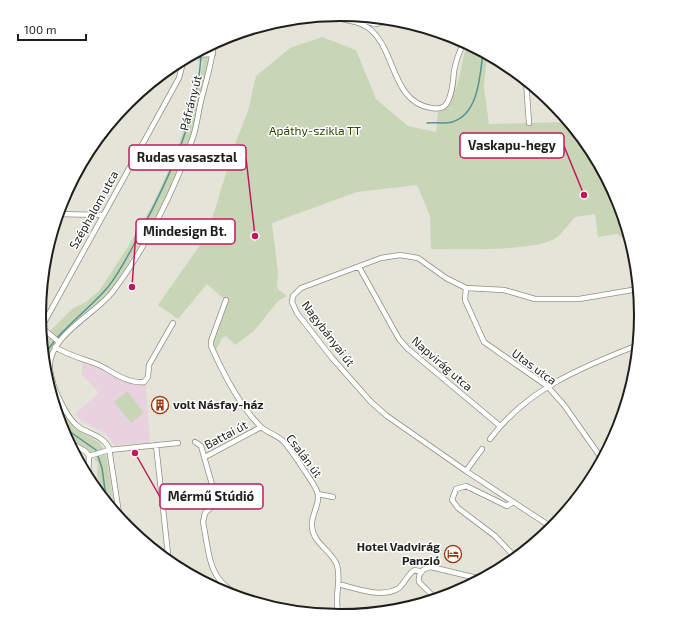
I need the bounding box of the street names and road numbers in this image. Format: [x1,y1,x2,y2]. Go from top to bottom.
street label: Páfrány út [176,73,204,132]
street label: Széphalom utca [66,168,120,251]
street label: Nagybányai út [300,298,358,369]
street label: Napvirág utca [409,333,476,393]
street label: Utas utca [510,345,560,387]
street label: Battai út [202,417,250,451]
street label: Csalán út [284,431,326,480]

